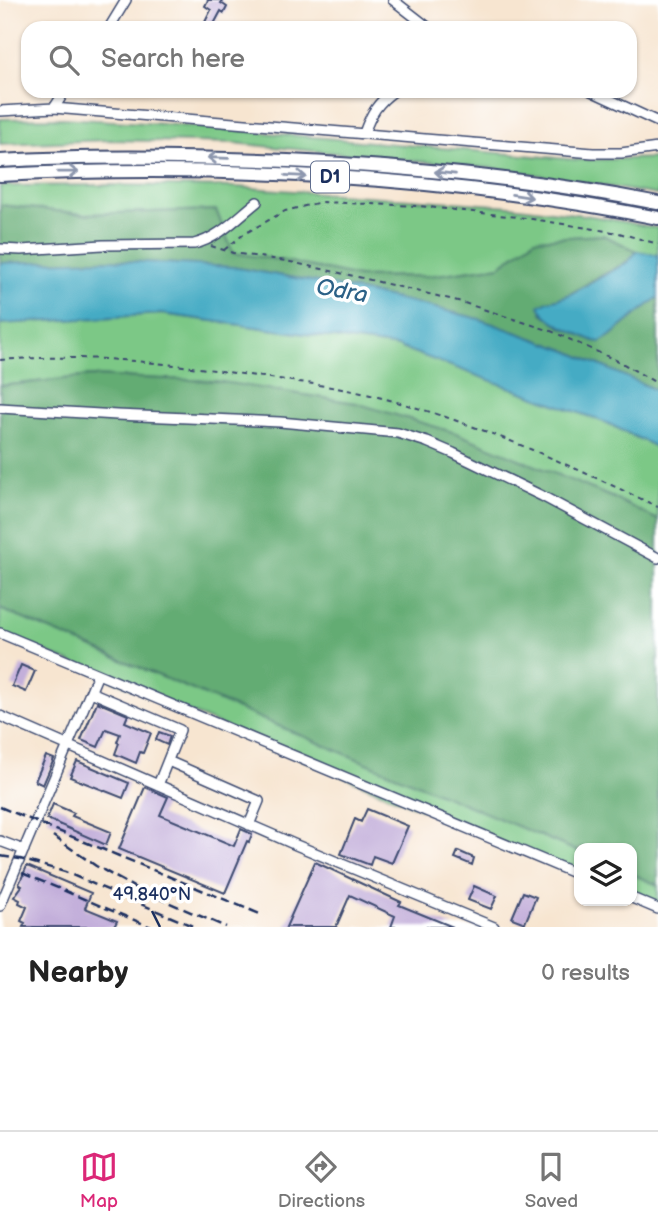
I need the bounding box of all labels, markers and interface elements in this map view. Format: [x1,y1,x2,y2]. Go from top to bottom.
search box [21,21,637,98]
icon: search [45,41,83,79]
text: Search here [101,44,245,75]
one-way arrow [207,151,230,165]
road number: D1 [311,162,349,192]
one-way arrow [56,166,79,179]
one-way arrow [434,166,457,179]
one-way arrow [284,169,307,182]
one-way arrow [510,190,533,203]
water label: Odra [314,273,370,309]
map controls [574,843,637,906]
button: layers [574,843,637,906]
text: 49.840°N [113,884,191,905]
text: Nearby [28,955,128,991]
text: 0 results [541,959,630,987]
tab: Map [80,1148,118,1213]
tab: Directions [278,1148,365,1213]
tab: Saved [525,1148,578,1213]

